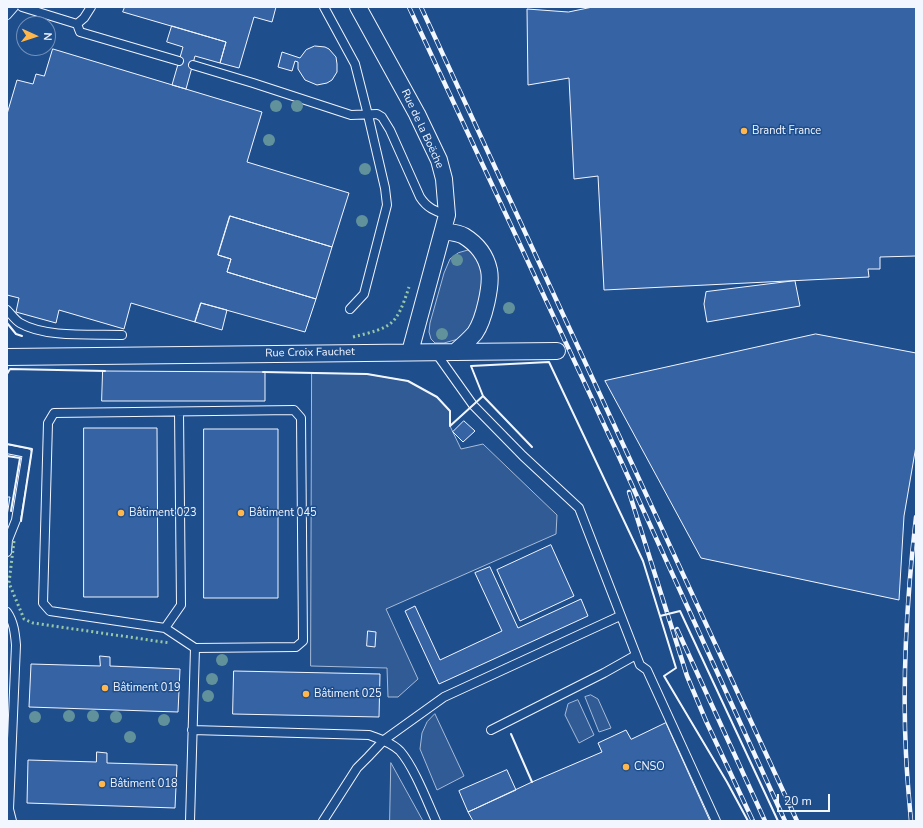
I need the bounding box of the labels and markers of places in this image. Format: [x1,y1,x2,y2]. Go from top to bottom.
place label: Brandt France [752,124,821,138]
marker: Brandt France [739,126,749,136]
place label: Bâtiment 023 [129,506,197,520]
place label: Bâtiment 045 [249,506,317,520]
marker: Bâtiment 023 [116,508,126,518]
marker: Bâtiment 045 [236,508,246,518]
place label: Bâtiment 019 [113,681,181,695]
marker: Bâtiment 019 [100,683,110,693]
place label: Bâtiment 025 [314,687,382,701]
marker: Bâtiment 025 [301,689,311,699]
place label: CNSO [634,760,665,774]
marker: CNSO [621,762,631,772]
place label: Bâtiment 018 [110,777,178,791]
marker: Bâtiment 018 [97,779,107,789]

